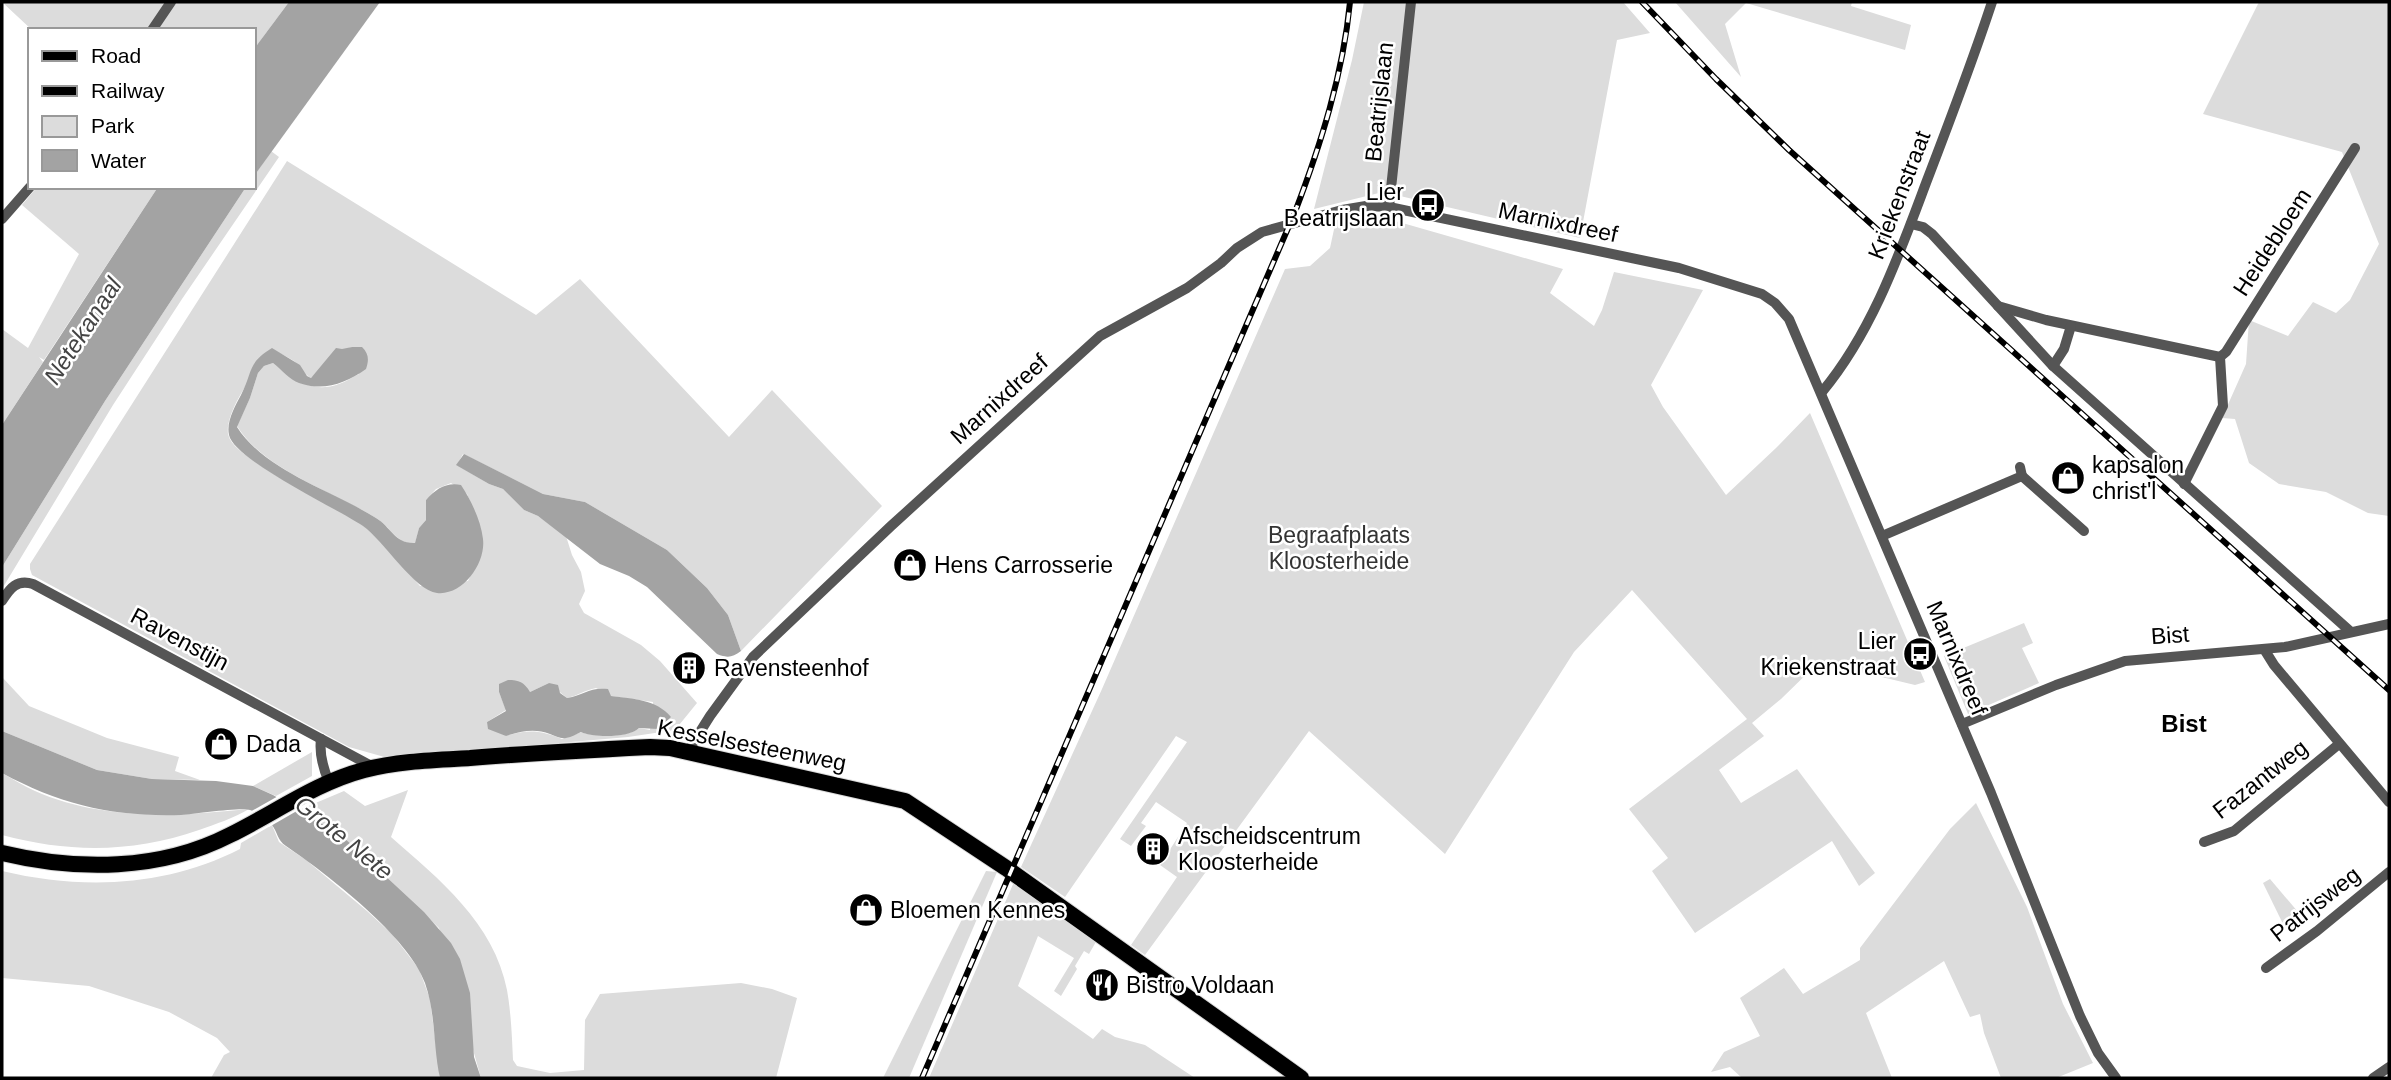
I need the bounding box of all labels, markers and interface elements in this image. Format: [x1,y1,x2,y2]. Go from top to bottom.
legend [28,28,256,189]
street label: Beatrijslaan [1360,41,1398,163]
text: Road [91,44,141,67]
text: Railway [91,79,165,102]
text: Park [91,114,135,137]
street label: Kriekenstraat [1863,127,1936,263]
text: Water [91,149,146,172]
place label: Lier Beatrijslaan [1284,179,1404,231]
street label: Heidebloem [2228,183,2316,301]
bus stop icon: Lier Beatrijslaan [1409,186,1447,224]
street label: Marnixdreef [1496,197,1621,247]
water label: Netekanaal [38,272,127,389]
street label: Marnixdreef [945,348,1053,449]
place label: kapsalon christ'l [2092,452,2184,504]
shop icon: kapsalon christ'l [2049,459,2087,497]
park label: Begraafplaats Kloosterheide [1268,522,1410,574]
shop icon: Hens Carrosserie [891,546,929,584]
place label: Hens Carrosserie [934,552,1113,578]
street label: Marnixdreef [1921,597,1993,720]
street label: Ravenstijn [126,602,234,676]
street label: Bist [2150,621,2191,649]
place label: Lier Kriekenstraat [1760,628,1897,680]
bus stop icon: Lier Kriekenstraat [1901,635,1939,673]
building icon: Ravensteenhof [670,649,708,687]
place label: Ravensteenhof [714,655,869,681]
district label: Bist [2161,710,2207,737]
street label: Kesselsesteenweg [655,714,849,776]
shop icon: Dada [202,725,240,763]
place label: Dada [246,731,301,757]
street label: Fazantweg [2208,734,2312,824]
water label: Grote Nete [290,790,398,885]
place label: Afscheidscentrum Kloosterheide [1178,823,1361,875]
building icon: Afscheidscentrum Kloosterheide [1134,830,1172,868]
street label: Patrijsweg [2265,861,2365,947]
shop icon: Bloemen Kennes [847,891,885,929]
place label: Bloemen Kennes [890,897,1065,923]
restaurant icon: Bistro Voldaan [1083,966,1121,1004]
place label: Bistro Voldaan [1126,972,1274,998]

